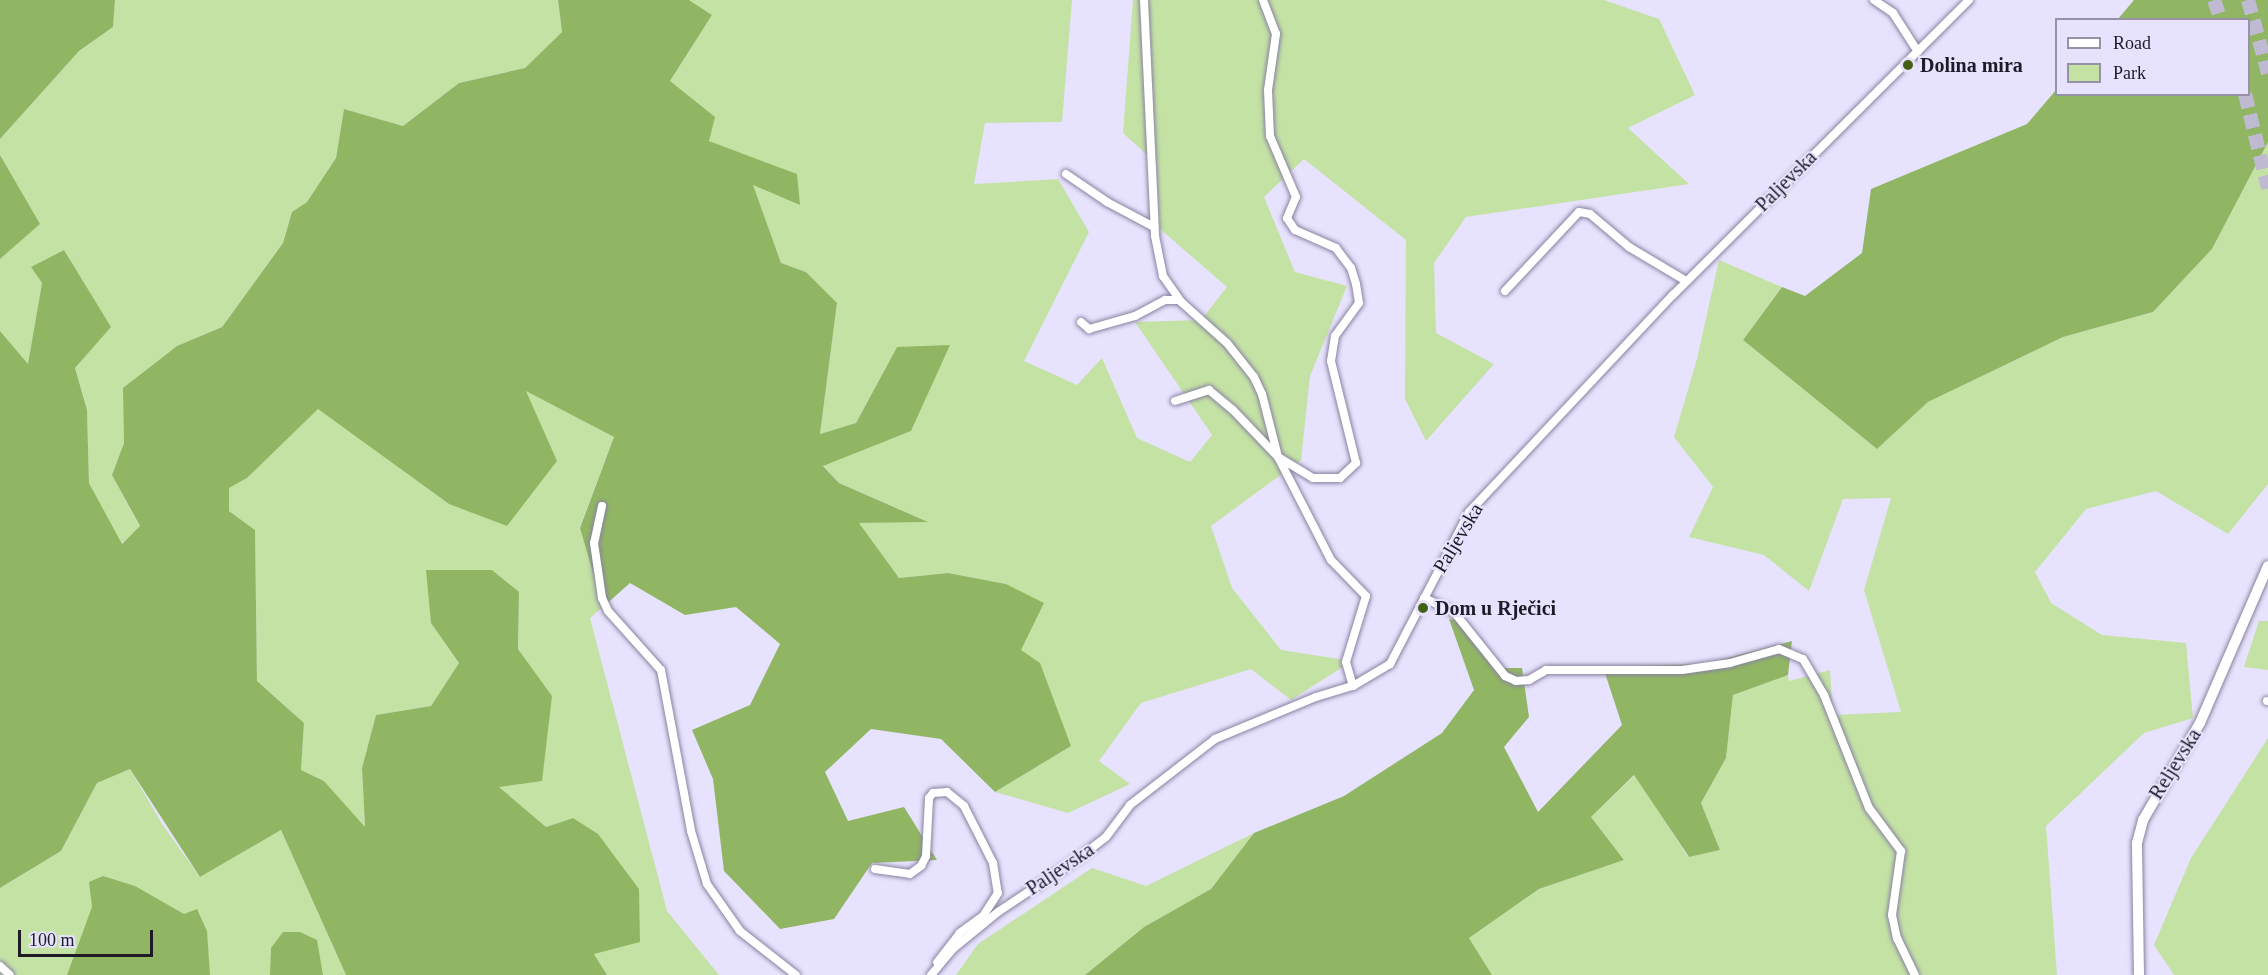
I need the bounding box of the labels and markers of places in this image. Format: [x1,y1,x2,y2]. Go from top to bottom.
place label: Dolina mira [1920,53,2023,77]
marker: Dolina mira [1901,58,1915,72]
place label: Dom u Rječici [1435,596,1556,620]
marker: Dom u Rječici [1416,601,1430,615]

